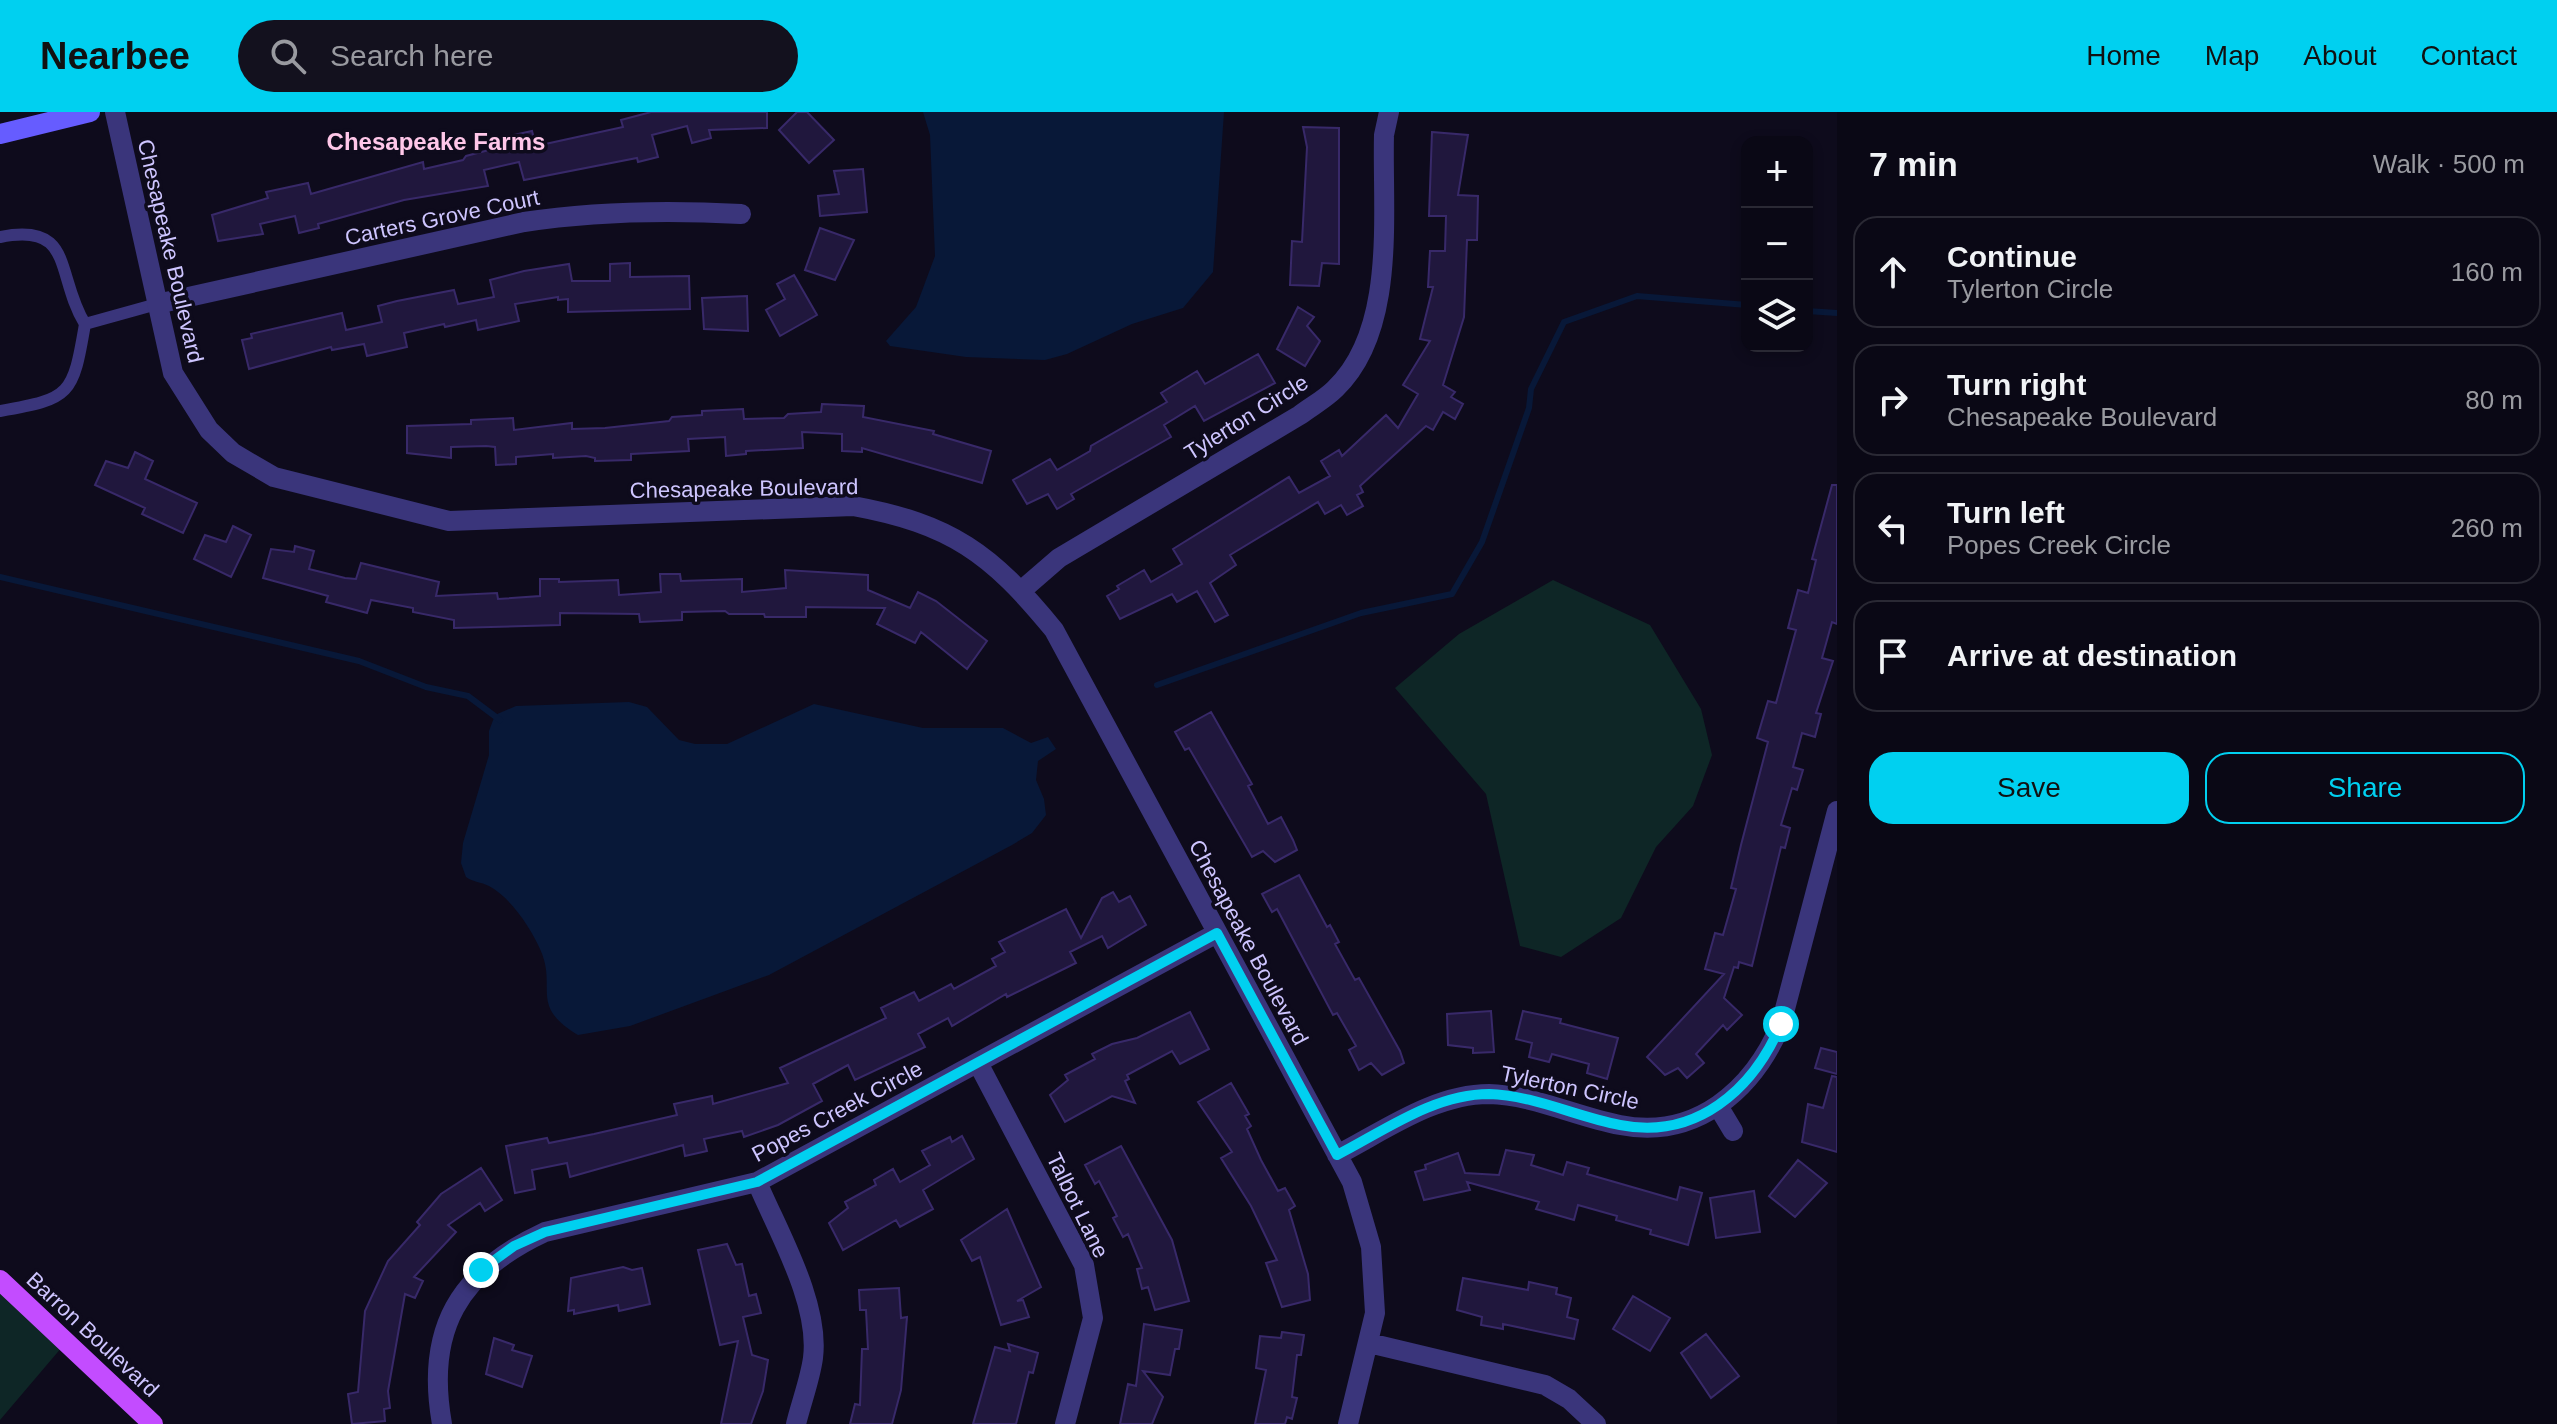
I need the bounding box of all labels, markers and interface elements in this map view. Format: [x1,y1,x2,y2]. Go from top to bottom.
search box [238,20,798,92]
icon: search [266,34,310,78]
text: Nearbee [40,35,190,77]
text: Search here [330,39,493,72]
text: Home [2086,40,2161,71]
text: Map [2205,40,2259,71]
text: About [2303,40,2377,71]
text: Contact [2421,40,2517,71]
district label: Chesapeake Farms [327,128,545,155]
map controls [1741,136,1813,352]
button: + [1741,136,1813,208]
street label: Chesapeake Boulevard [133,137,208,365]
text: 7 min [1869,145,1958,183]
text: Walk · 500 m [2373,149,2525,179]
street label: Carters Grove Court [343,185,542,250]
button: − [1741,208,1813,280]
text: Continue [1947,240,2077,273]
icon: ahead [1871,250,1915,294]
text: 160 m [2451,257,2523,287]
text: Tylerton Circle [1947,274,2113,304]
button: layers [1741,280,1813,352]
text: Turn right [1947,368,2086,401]
street label: Tylerton Circle [1180,370,1313,465]
icon: right [1871,378,1915,422]
text: 80 m [2465,385,2523,415]
text: Chesapeake Boulevard [1947,402,2217,432]
street label: Chesapeake Boulevard [629,474,859,503]
text: Turn left [1947,496,2065,529]
icon: left [1871,506,1915,550]
text: 260 m [2451,513,2523,543]
text: Popes Creek Circle [1947,530,2171,560]
icon: arrive [1871,634,1915,678]
text: Arrive at destination [1947,639,2237,672]
button: Save [1869,752,2189,824]
button: Share [2205,752,2525,824]
street label: Chesapeake Boulevard [1184,835,1313,1049]
route start [1763,1006,1799,1042]
street label: Popes Creek Circle [748,1056,927,1167]
street label: Tylerton Circle [1499,1061,1641,1114]
street label: Talbot Lane [1041,1149,1114,1262]
route end [463,1252,499,1288]
street label: Barron Boulevard [22,1267,164,1402]

